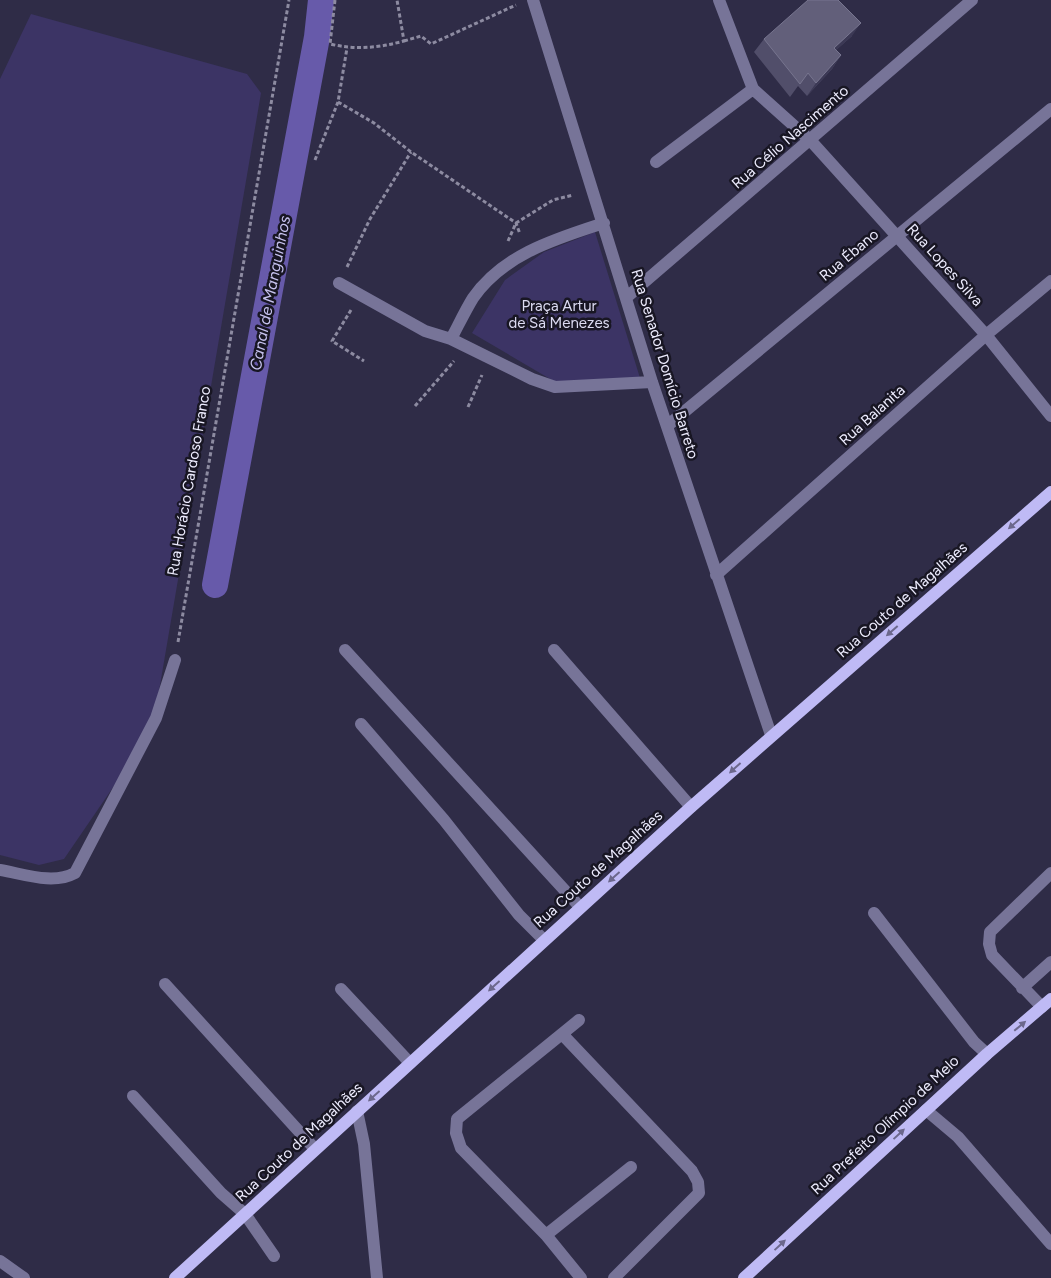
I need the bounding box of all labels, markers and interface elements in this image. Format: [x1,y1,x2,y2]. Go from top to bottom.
street label: Rua Célio Nascimento [728,81,852,193]
water label: Canal de Manguinhos [246,213,294,372]
street label: Rua Lopes Silva [903,220,987,310]
street label: Rua Ébano [816,225,882,285]
street label: Rua Senador Domício Barreto [628,267,703,461]
park label: Praça Artur de Sá Menezes [508,297,610,332]
street label: Rua Balanita [836,381,908,449]
street label: Rua Horácio Cardoso Franco [163,385,215,577]
one-way arrow [1009,518,1021,530]
street label: Rua Couto de Magalhães [833,538,971,662]
one-way arrow [885,625,898,636]
one-way arrow [729,762,741,774]
street label: Rua Couto de Magalhães [530,806,666,932]
one-way arrow [607,871,620,882]
one-way arrow [488,980,500,992]
one-way arrow [1013,1020,1026,1031]
street label: Rua Prefeito Olímpio de Melo [807,1051,963,1198]
street label: Rua Couto de Magalhães [232,1078,366,1206]
one-way arrow [367,1090,380,1101]
one-way arrow [892,1128,904,1140]
one-way arrow [773,1239,785,1251]

